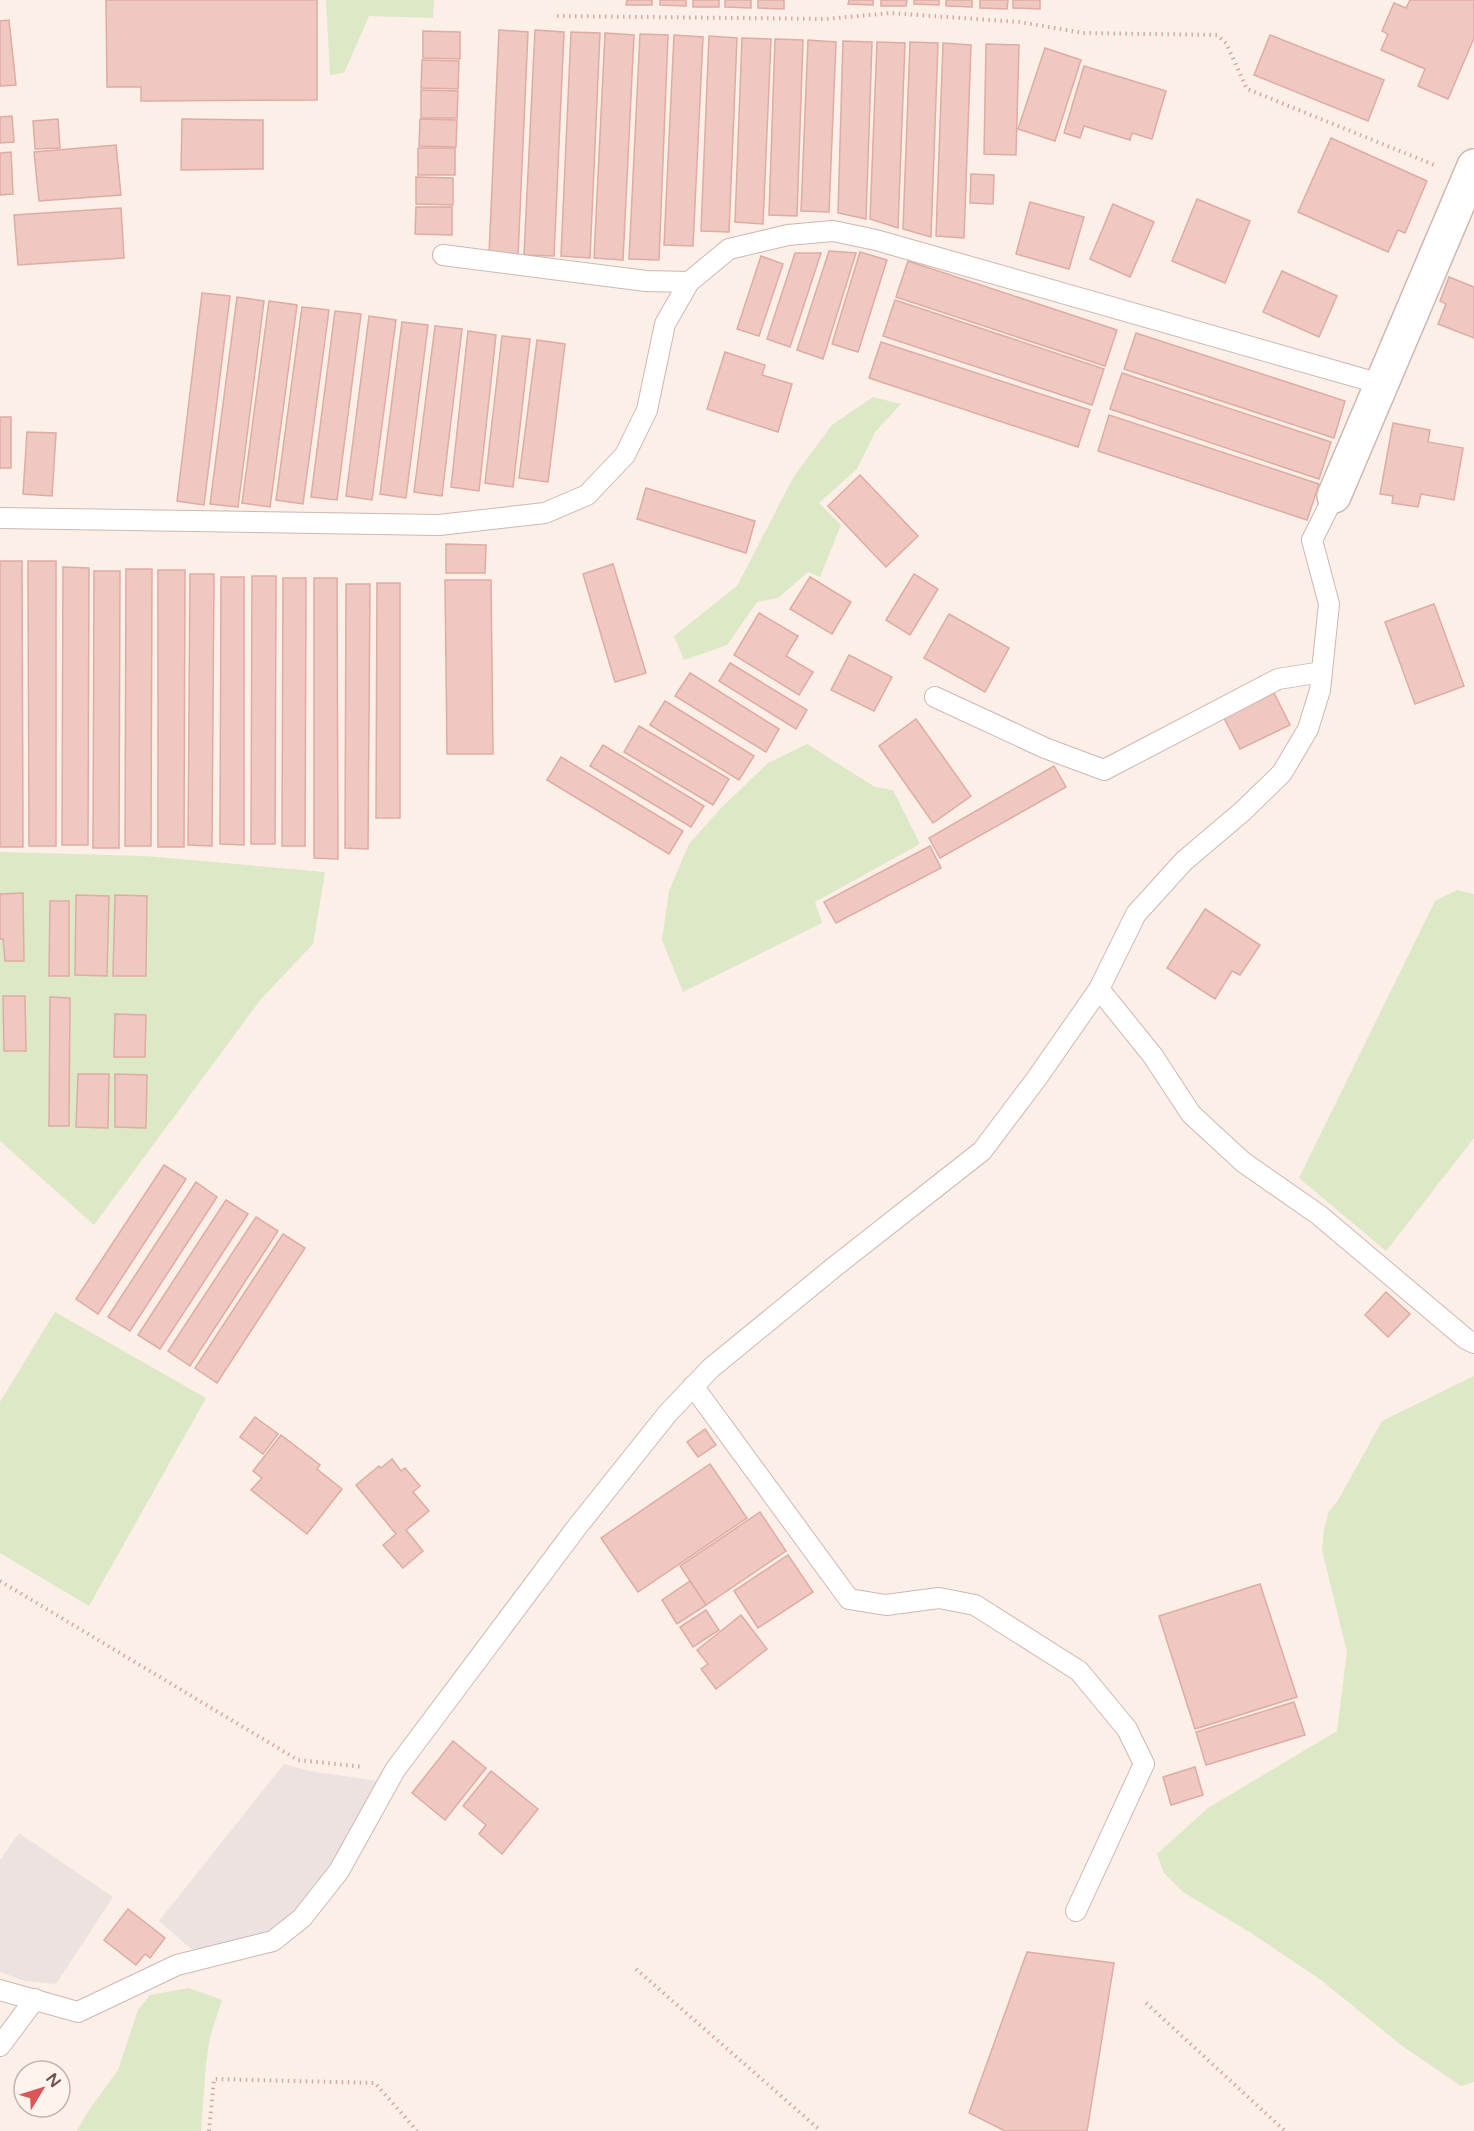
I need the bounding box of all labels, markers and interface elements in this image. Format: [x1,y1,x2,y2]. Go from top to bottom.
north arrow [12,2059,72,2119]
text: N [41,2069,65,2092]

